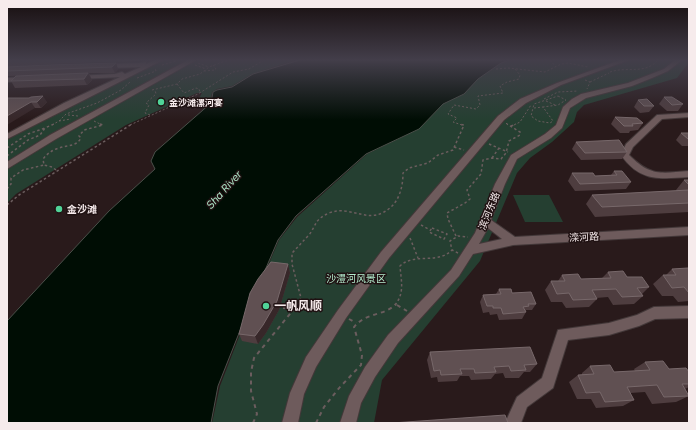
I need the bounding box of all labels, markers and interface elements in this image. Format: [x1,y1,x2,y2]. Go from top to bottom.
marker: 金沙滩漯河宴 [156,97,166,107]
place label: 金沙滩漯河宴 [169,97,223,108]
water label: Sha River [203,167,245,212]
street label: 滨河东路 [475,190,503,232]
place label: 金沙滩 [66,203,97,216]
marker: 金沙滩 [54,204,64,214]
street label: 滦河路 [569,230,599,244]
park label: 沙澧河风景区 [326,272,386,285]
place label: 一帆风顺 [274,299,322,313]
marker: 一帆风顺 [261,301,271,311]

